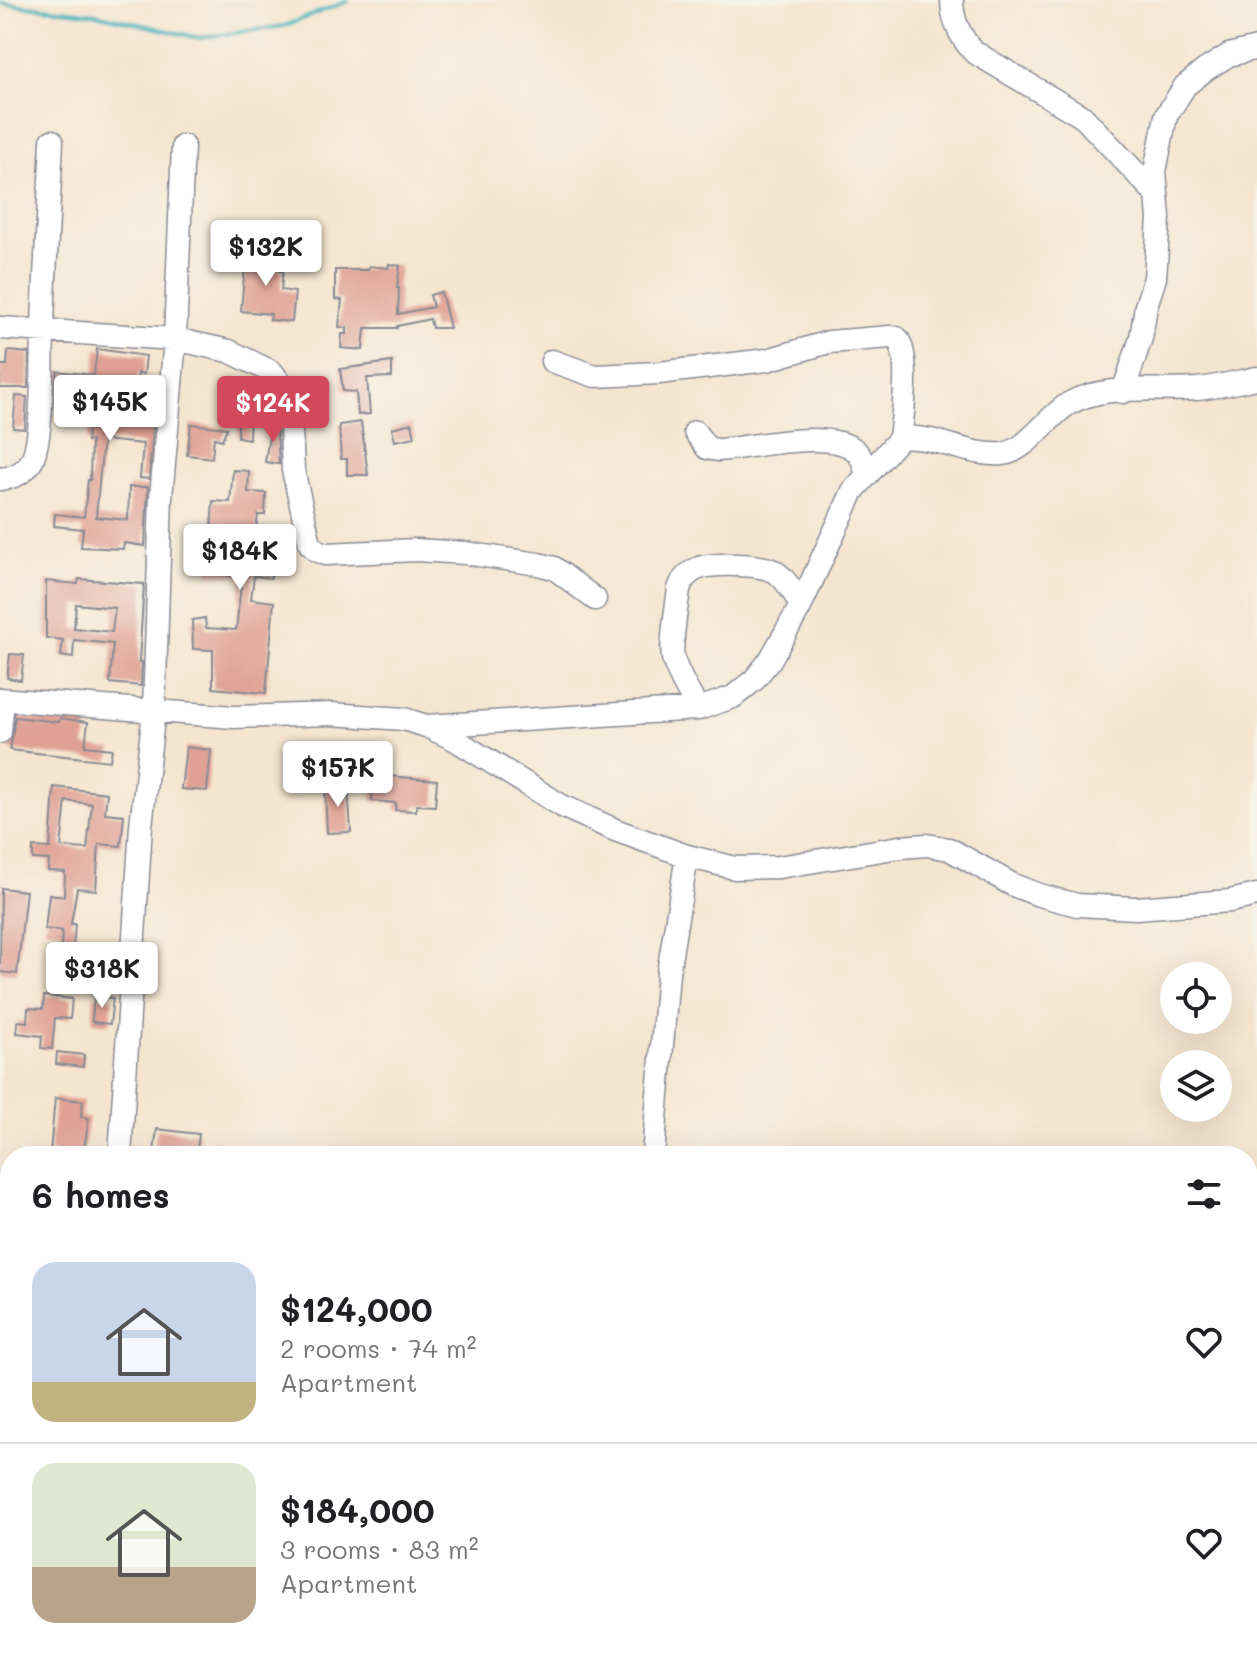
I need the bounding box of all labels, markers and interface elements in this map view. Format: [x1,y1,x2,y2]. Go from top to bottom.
pin: $132K [210,220,322,288]
text: $132K [229,229,303,263]
pin: $145K [54,375,166,443]
pin: $124K [217,376,329,444]
text: $145K [72,384,148,418]
text: $124K [235,385,311,419]
pin: $184K [184,524,296,592]
text: $184K [201,533,279,567]
pin: $157K [282,741,394,809]
text: $157K [301,750,375,784]
pin: $318K [46,942,158,1010]
text: $318K [64,951,140,985]
map controls [1160,962,1232,1122]
button: locate [1160,962,1232,1034]
button: layers [1160,1050,1232,1122]
text: 6 homes [32,1172,170,1217]
icon: filters [1182,1172,1226,1216]
text: $124,000 [280,1286,433,1331]
icon: home [96,1294,192,1390]
icon: heart [1182,1320,1226,1364]
text: 2 rooms · 74 m² [280,1331,477,1365]
text: Apartment [280,1365,417,1399]
text: $184,000 [280,1487,435,1532]
icon: home [96,1495,192,1591]
icon: heart [1182,1521,1226,1565]
text: 3 rooms · 83 m² [280,1532,479,1566]
text: Apartment [280,1566,417,1600]

